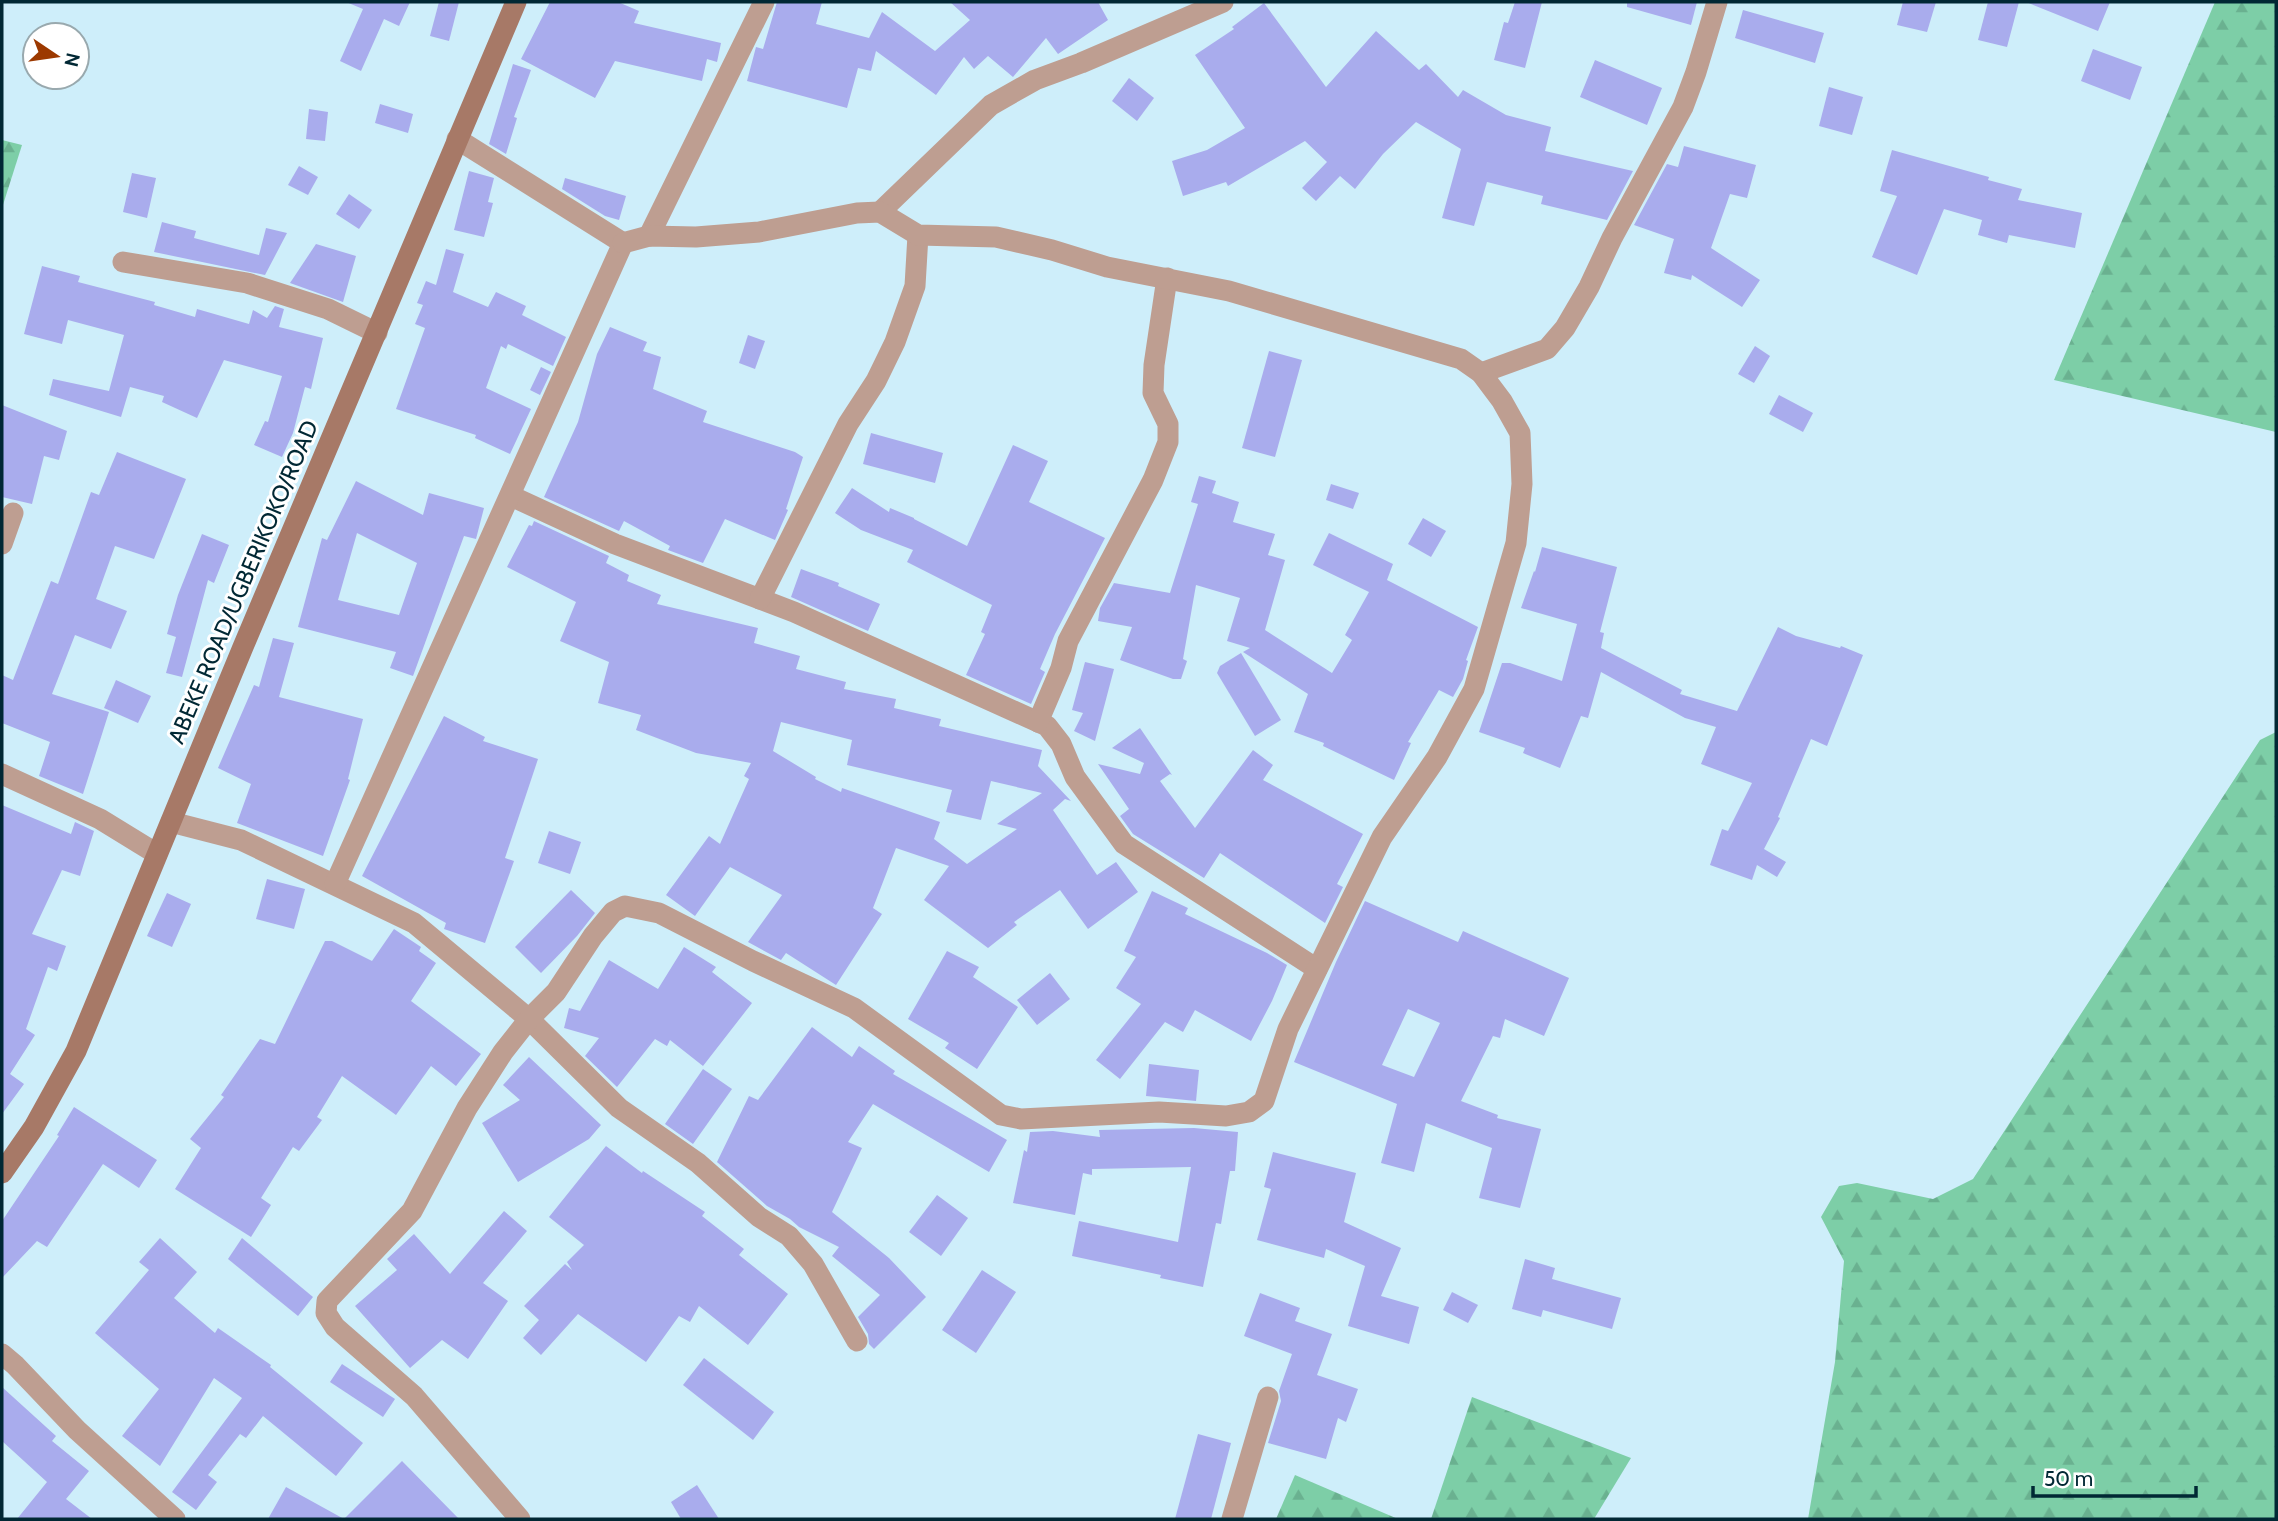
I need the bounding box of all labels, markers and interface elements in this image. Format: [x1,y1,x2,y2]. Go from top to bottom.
north arrow [21,21,91,91]
text: N [59,51,85,69]
street label: ABEKE ROAD/UGBERIKOKO/ROAD [162,416,324,748]
scale bar [2033,1454,2196,1498]
text: 50 m [2044,1466,2093,1491]

